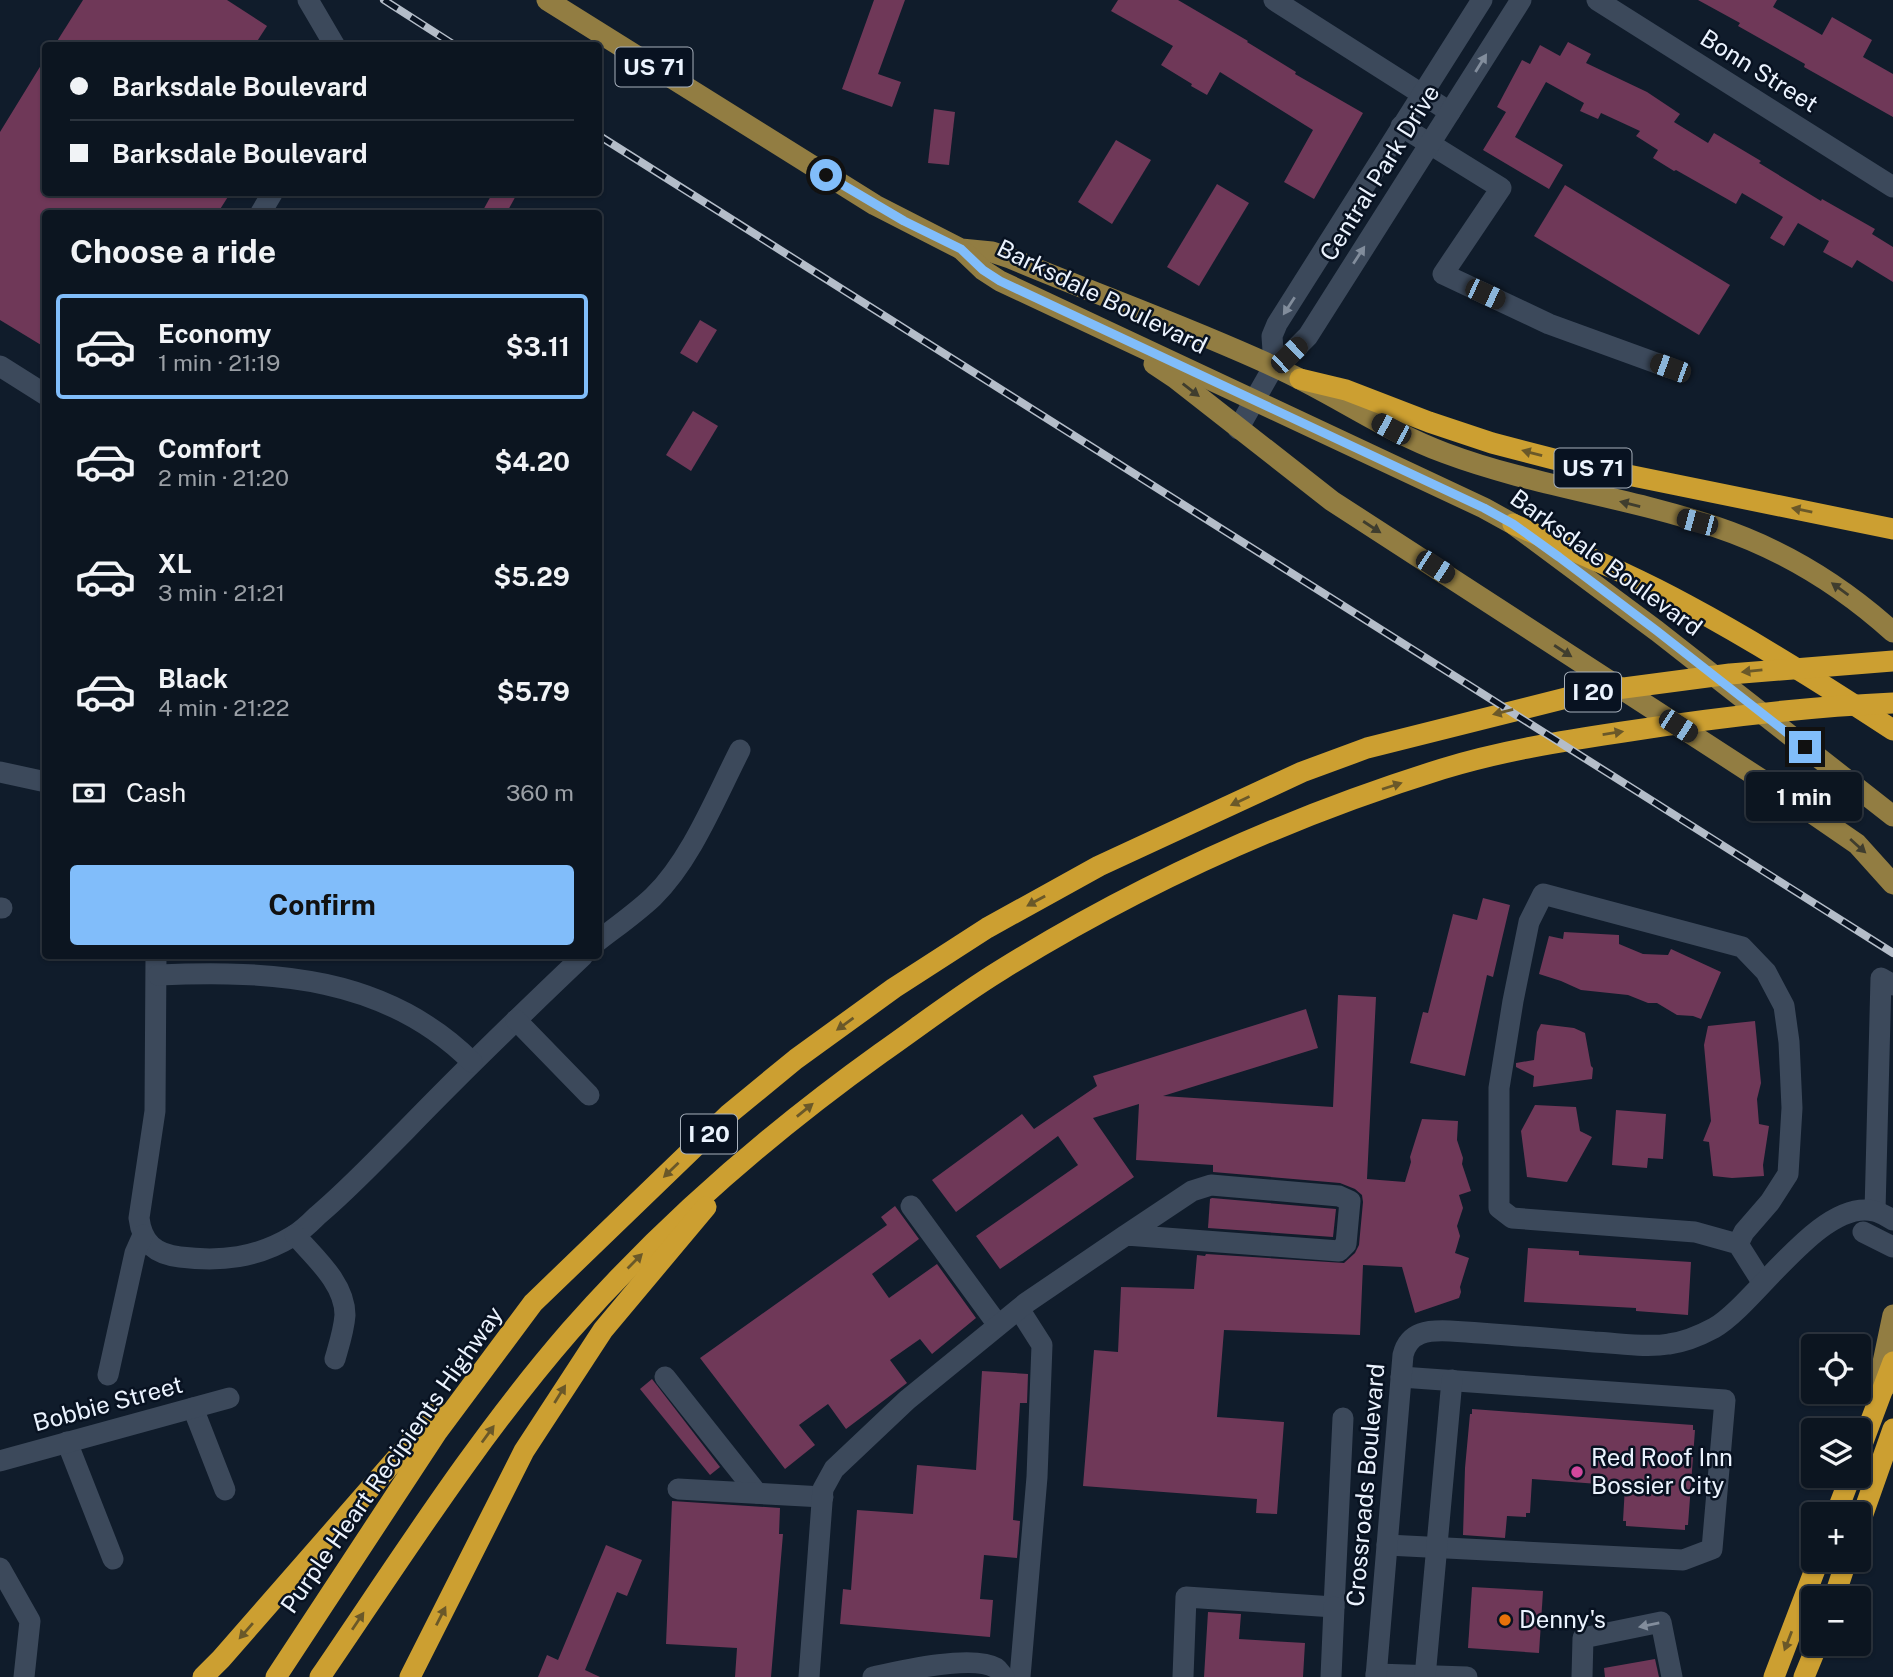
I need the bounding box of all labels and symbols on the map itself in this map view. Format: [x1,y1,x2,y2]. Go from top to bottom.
street label: Bonn Street [1696,23,1824,117]
road number: US 71 [616,48,692,86]
one-way arrow [1475,53,1488,72]
street label: Central Park Drive [1314,79,1445,266]
route start [810,159,842,191]
street label: Barksdale Boulevard [993,233,1212,359]
one-way arrow [1353,245,1366,264]
car [1462,276,1509,312]
one-way arrow [1282,297,1295,316]
car [1267,333,1312,377]
car [1647,351,1694,385]
one-way arrow [1181,383,1199,398]
car [1368,410,1415,448]
one-way arrow [1520,447,1542,458]
road number: US 71 [1554,448,1632,488]
street label: Barksdale Boulevard [1505,483,1708,641]
one-way arrow [1619,498,1641,509]
one-way arrow [1791,505,1813,516]
car [1674,506,1721,538]
one-way arrow [1363,520,1382,533]
car [1412,547,1459,587]
one-way arrow [1831,582,1849,596]
one-way arrow [1553,644,1573,657]
one-way arrow [1741,666,1763,677]
road number: I 20 [1565,672,1621,712]
car [1655,706,1702,746]
one-way arrow [1492,707,1514,718]
one-way arrow [1602,727,1624,738]
route end [1789,731,1821,763]
callout: 1 min [1747,772,1863,820]
one-way arrow [1382,780,1403,791]
one-way arrow [1230,795,1250,806]
one-way arrow [1849,838,1866,854]
one-way arrow [1026,895,1046,907]
one-way arrow [836,1017,854,1031]
one-way arrow [796,1102,814,1117]
road number: I 20 [681,1114,737,1154]
one-way arrow [663,1161,680,1177]
one-way arrow [627,1252,644,1269]
street label: Purple Heart Recipients Highway [274,1301,508,1618]
street label: Crossroads Boulevard [1340,1362,1390,1608]
street label: Bobbie Street [30,1370,186,1436]
one-way arrow [554,1385,567,1404]
one-way arrow [481,1425,495,1443]
place label: Red Roof Inn Bossier City [1591,1443,1733,1499]
marker: Red Roof Inn Bossier City [1569,1464,1585,1480]
place label: Denny's [1519,1605,1606,1633]
one-way arrow [435,1606,446,1626]
one-way arrow [352,1611,365,1631]
marker: Denny's [1497,1612,1513,1628]
one-way arrow [1638,1619,1660,1630]
one-way arrow [238,1622,254,1640]
one-way arrow [1782,1631,1793,1652]

